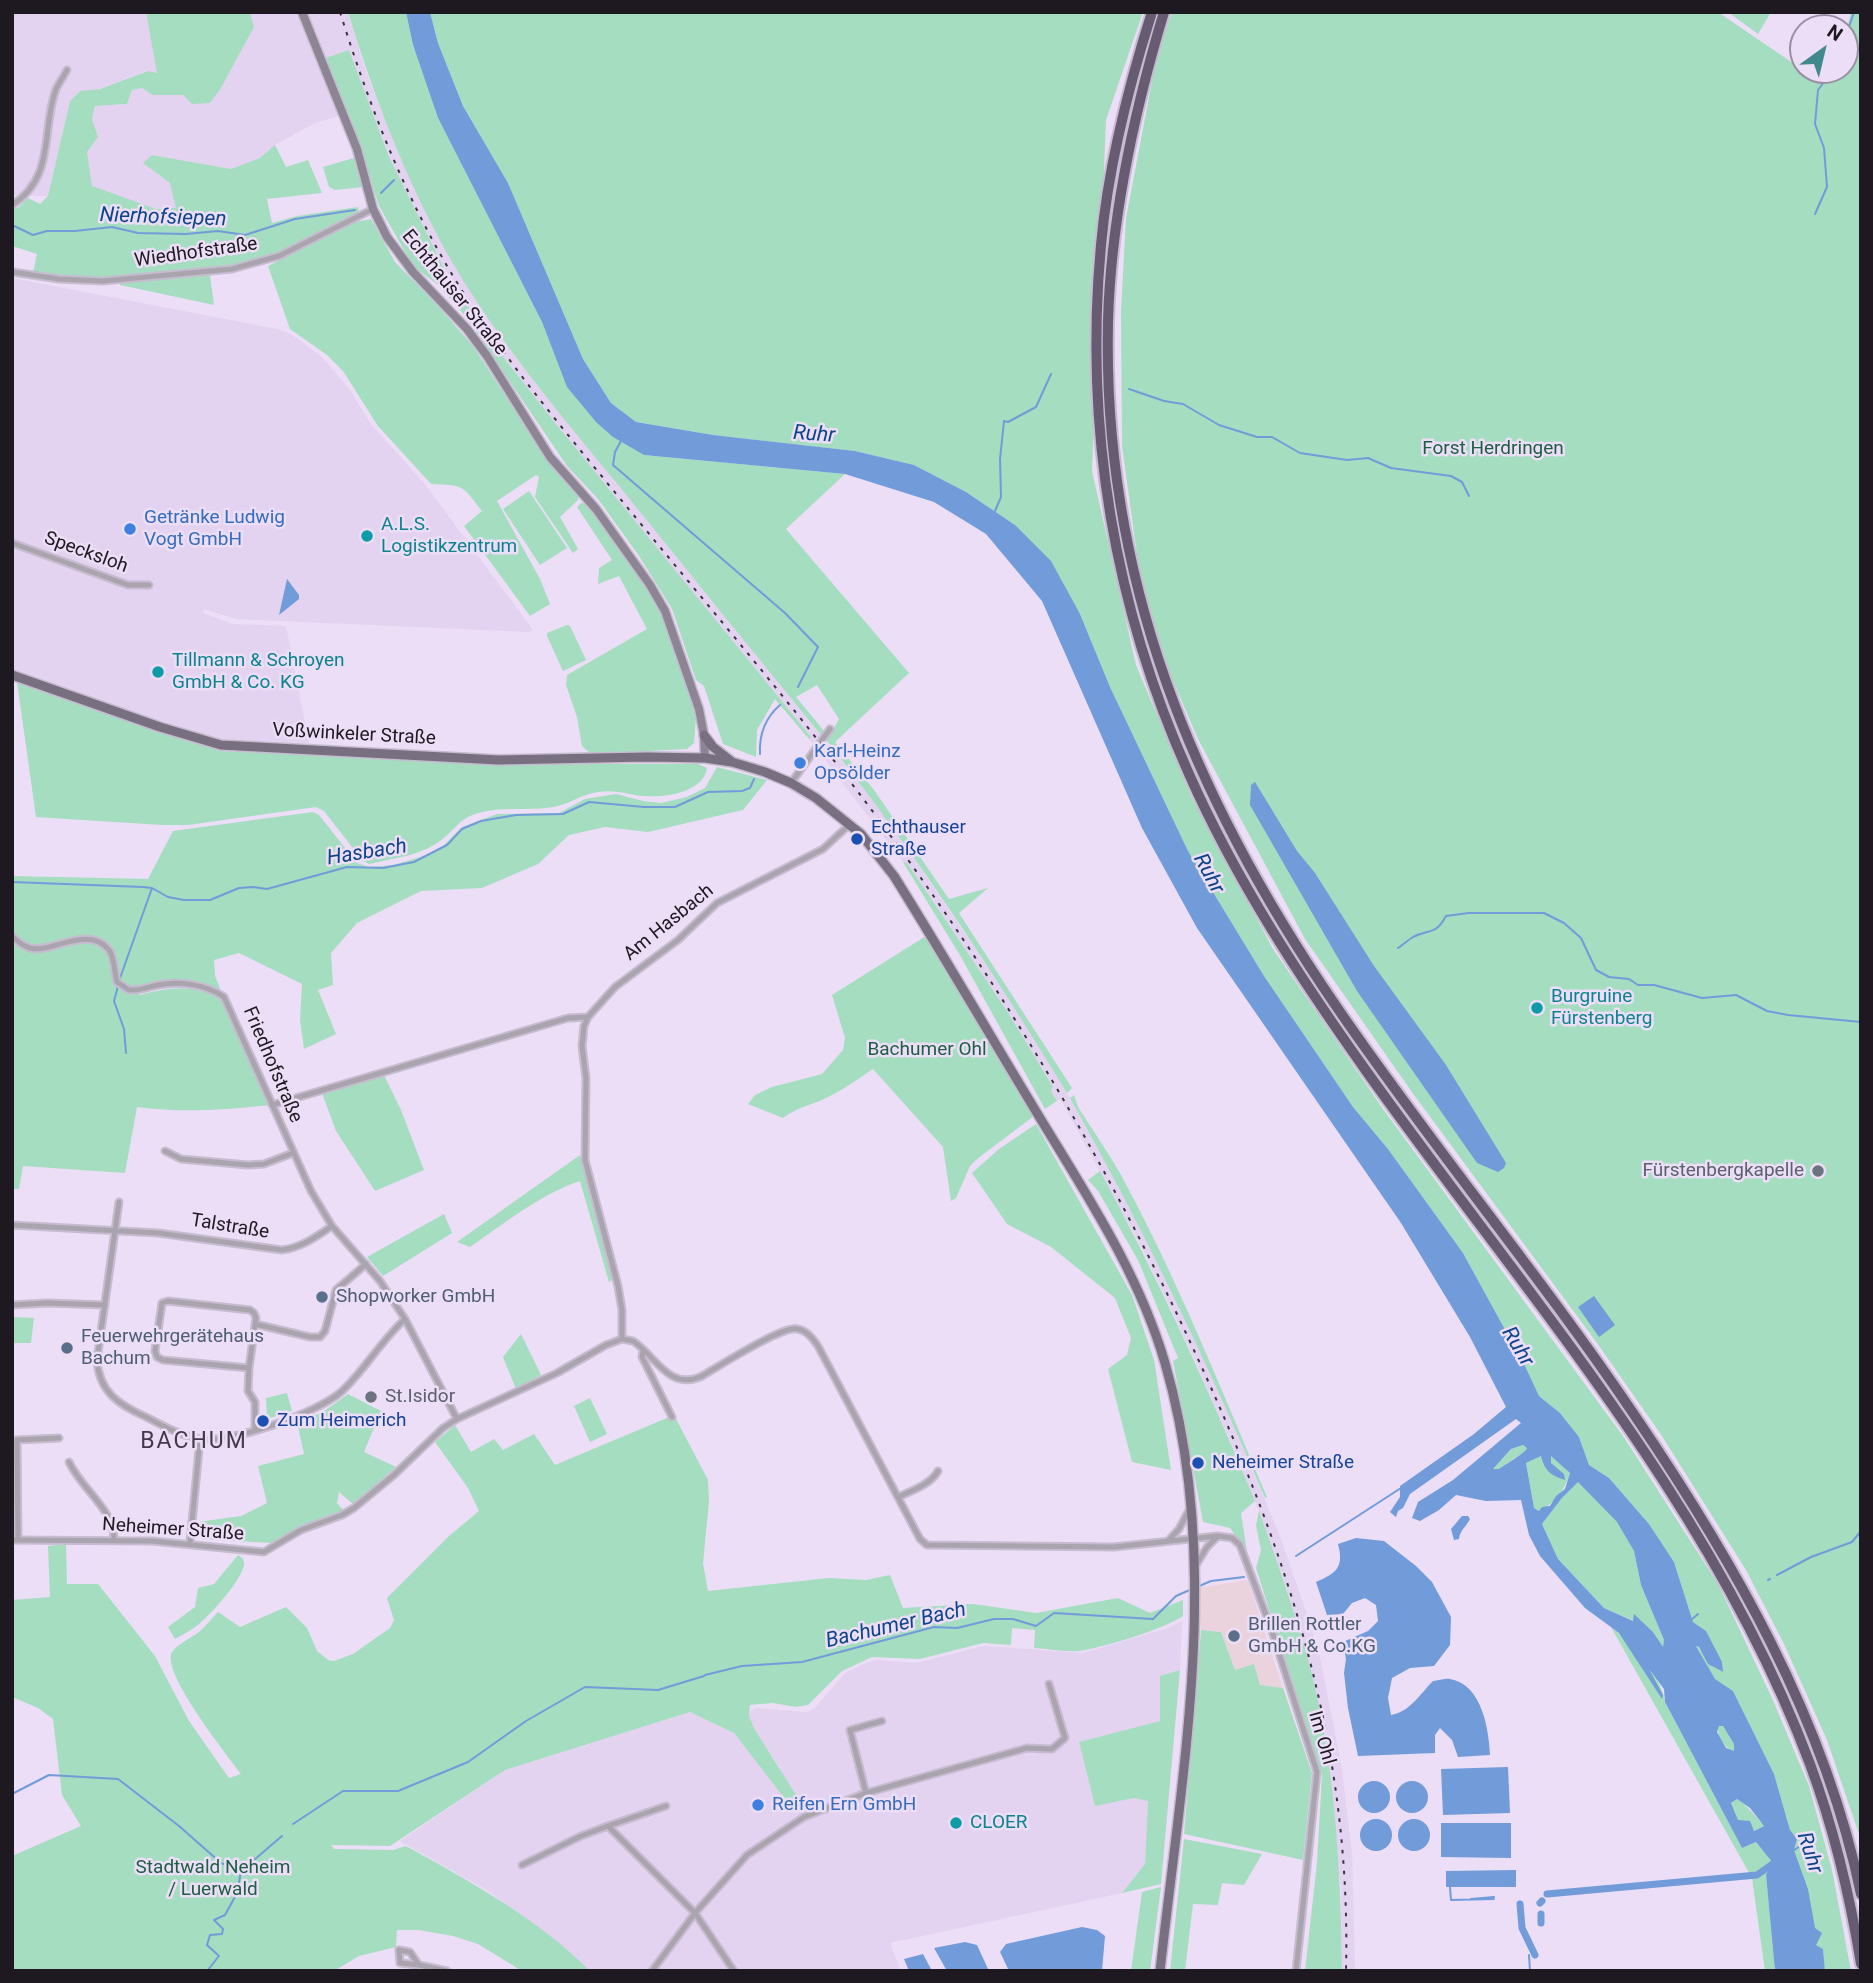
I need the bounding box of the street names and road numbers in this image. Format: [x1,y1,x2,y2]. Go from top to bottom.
street label: Echthauser Straße [396,226,512,360]
street label: Wiedhofstraße [133,233,259,273]
street label: Specksloh [41,527,131,579]
street label: Voßwinkeler Straße [272,719,436,751]
street label: Am Hasbach [620,880,718,966]
street label: Friedhofstraße [237,1004,307,1126]
street label: Talstraße [189,1210,271,1244]
street label: Neheimer Straße [101,1514,245,1546]
street label: Im Ohl [1303,1709,1339,1767]

